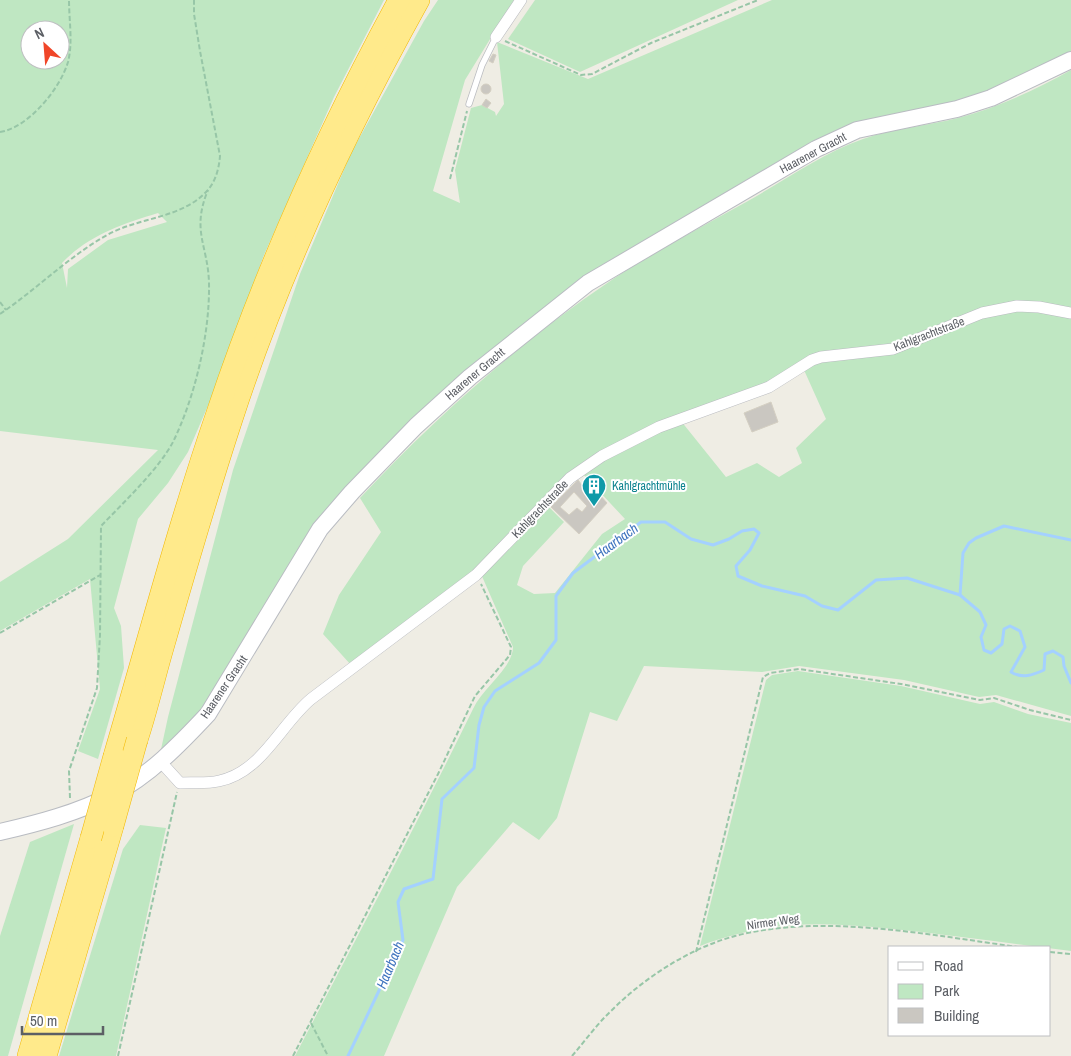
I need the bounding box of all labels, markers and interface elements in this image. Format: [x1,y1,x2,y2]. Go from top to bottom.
north arrow [20,20,70,70]
text: N [32,23,47,43]
street label: Haarener Gracht [777,129,849,177]
street label: Kahlgrachtstraße [891,313,967,355]
street label: Haarener Gracht [442,344,508,404]
building icon: Kahlgrachtmühle [581,473,607,507]
street label: Kahlgrachtstraße [508,476,572,542]
place label: Kahlgrachtmühle [612,478,686,494]
water label: Haarbach [591,519,641,563]
street label: Haarener Gracht [197,652,251,722]
street label: Nirmer Weg [746,910,801,934]
water label: Haarbach [372,939,408,991]
legend [888,946,1051,1036]
text: Road [934,955,963,976]
text: Park [934,980,960,1001]
scale bar [22,1004,104,1036]
text: Building [934,1005,979,1026]
text: 50 m [30,1010,57,1031]

